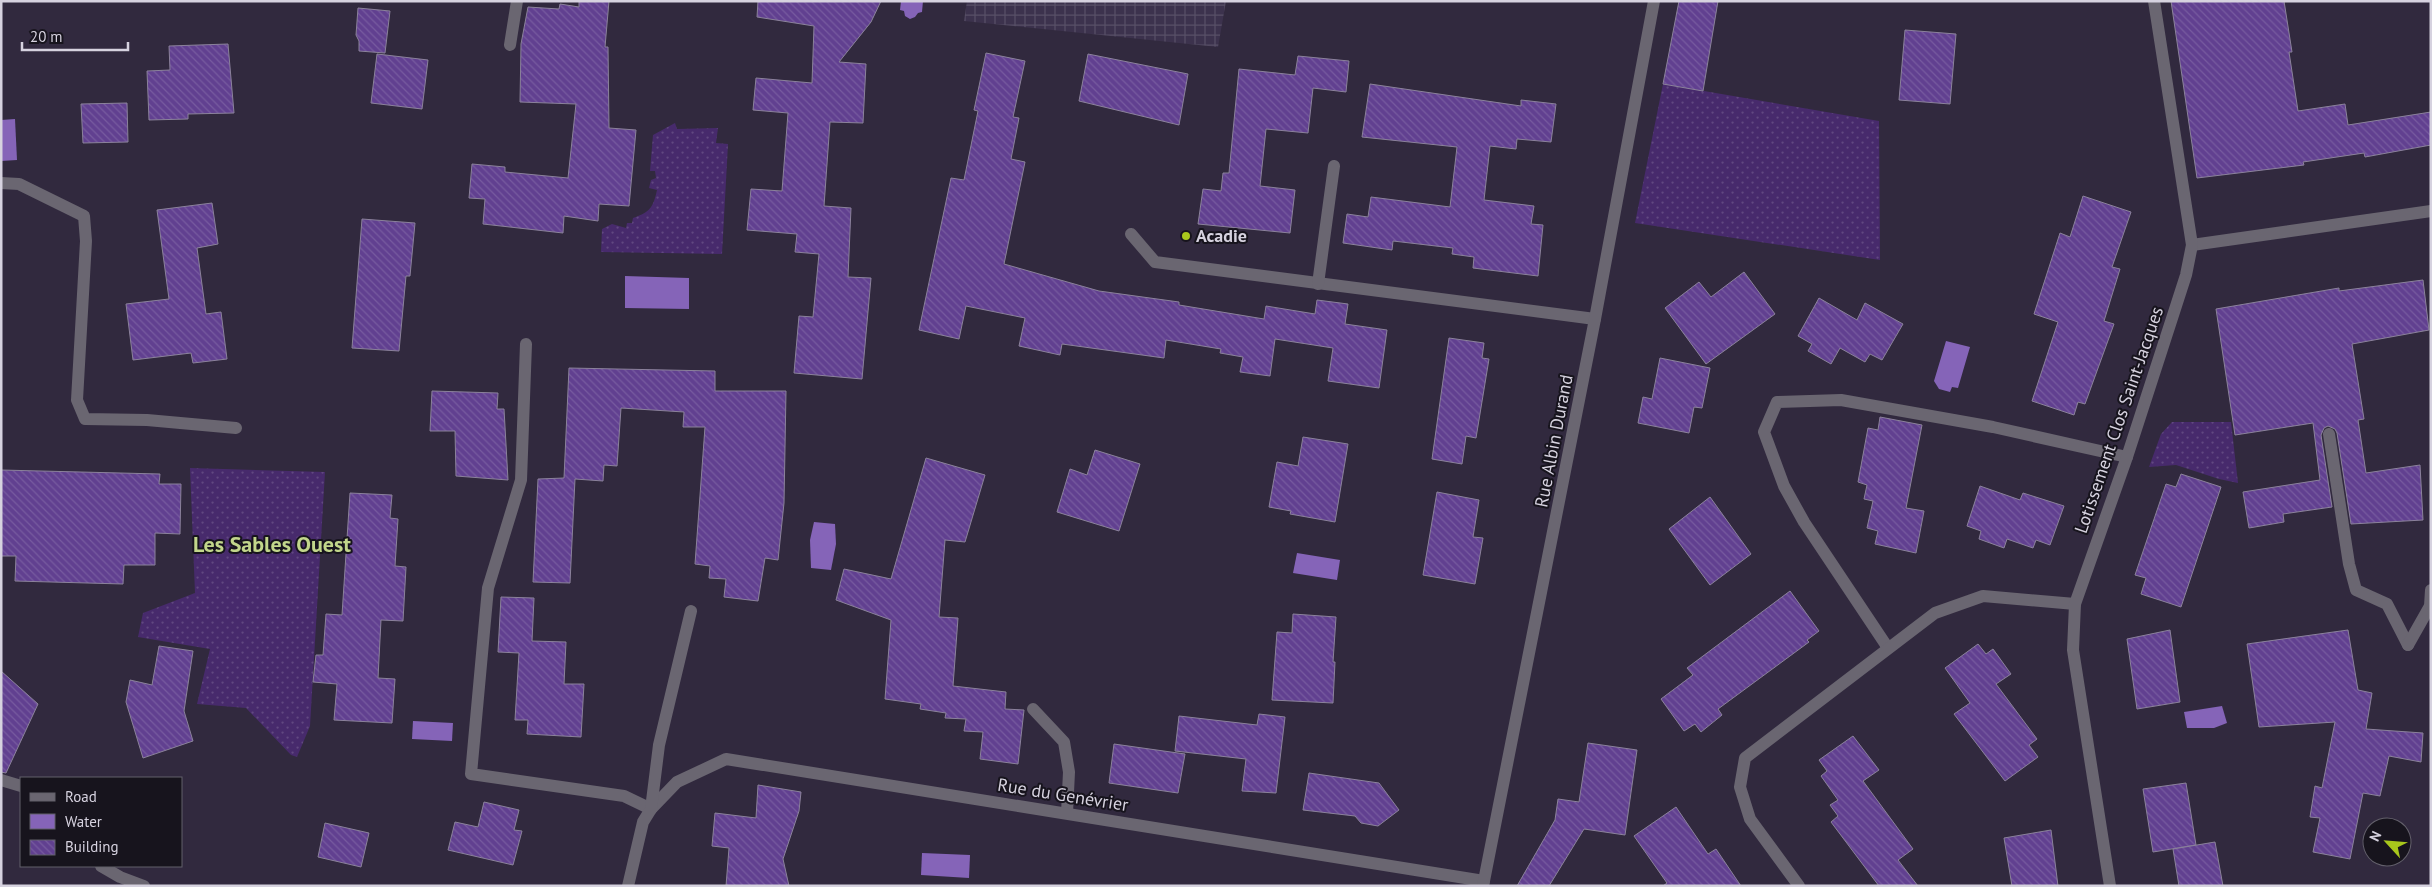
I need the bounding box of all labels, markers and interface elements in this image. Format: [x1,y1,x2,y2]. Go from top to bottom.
scale bar [22,20,129,52]
text: 20 m [30,27,63,46]
place label: Acadie [1196,224,1247,247]
marker: Acadie [1180,230,1192,242]
street label: Lotissement Clos Saint-Jacques [2069,303,2168,536]
street label: Rue Albin Durand [1529,373,1578,509]
district label: Les Sables Ouest [193,530,351,558]
street label: Rue du Genévrier [996,773,1130,816]
legend [20,777,182,867]
text: Road [65,787,97,806]
text: Water [65,812,102,831]
north arrow [2362,817,2412,867]
text: N [2365,828,2385,844]
text: Building [65,837,119,856]

